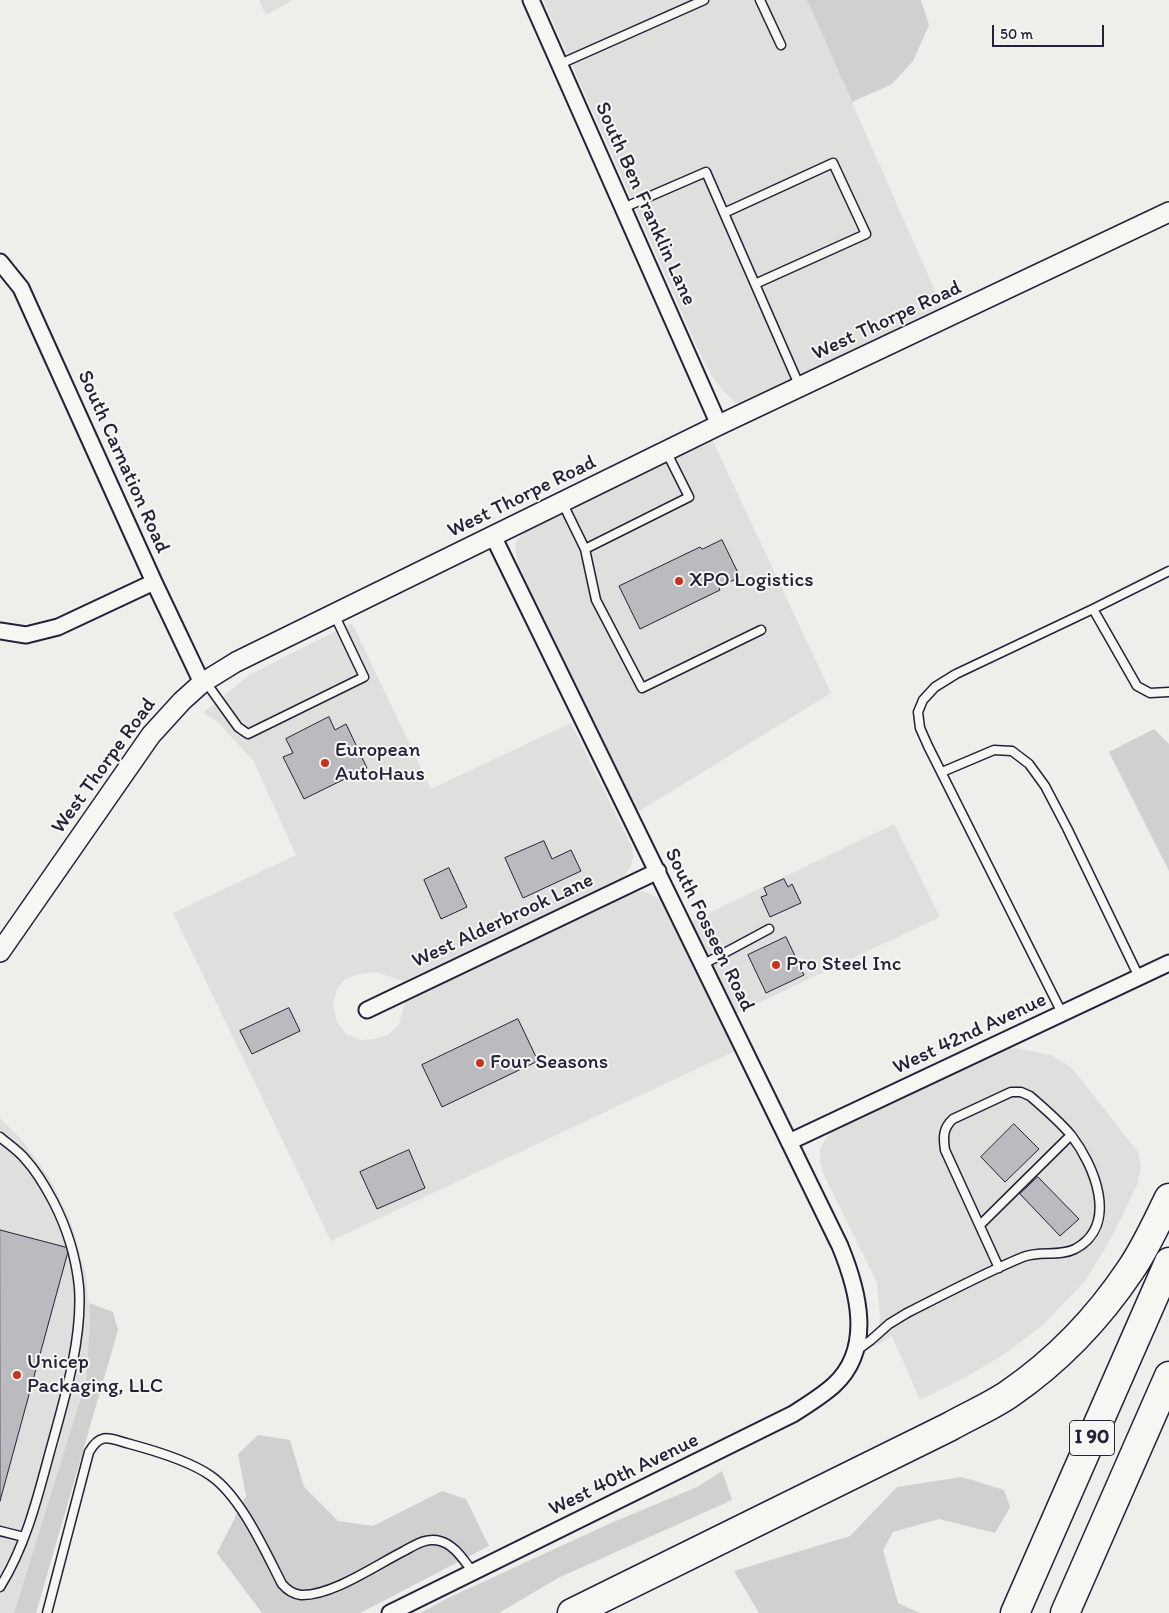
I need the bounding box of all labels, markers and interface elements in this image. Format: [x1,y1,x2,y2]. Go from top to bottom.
scale bar [994,15,1106,47]
text: 50 m [1000,25,1033,43]
street label: South Ben Franklin Lane [589,98,701,310]
street label: West Thorpe Road [808,275,966,367]
street label: South Carnation Road [71,367,175,557]
street label: West Thorpe Road [444,450,600,544]
place label: XPO Logistics [689,568,814,594]
marker: XPO Logistics [673,575,685,587]
street label: West Thorpe Road [46,693,162,839]
place label: European AutoHaus [335,738,425,788]
marker: European AutoHaus [319,757,331,769]
street label: South Fosseen Road [658,844,760,1016]
street label: West Alderbrook Lane [408,868,598,974]
place label: Pro Steel Inc [786,952,901,978]
marker: Pro Steel Inc [770,959,782,971]
street label: West 42nd Avenue [889,987,1051,1081]
place label: Four Seasons [490,1050,608,1076]
marker: Four Seasons [474,1057,486,1069]
place label: Unicep Packaging, LLC [27,1350,163,1400]
marker: Unicep Packaging, LLC [11,1369,23,1381]
road number: I 90 [1070,1420,1114,1456]
street label: West 40th Avenue [545,1428,703,1522]

